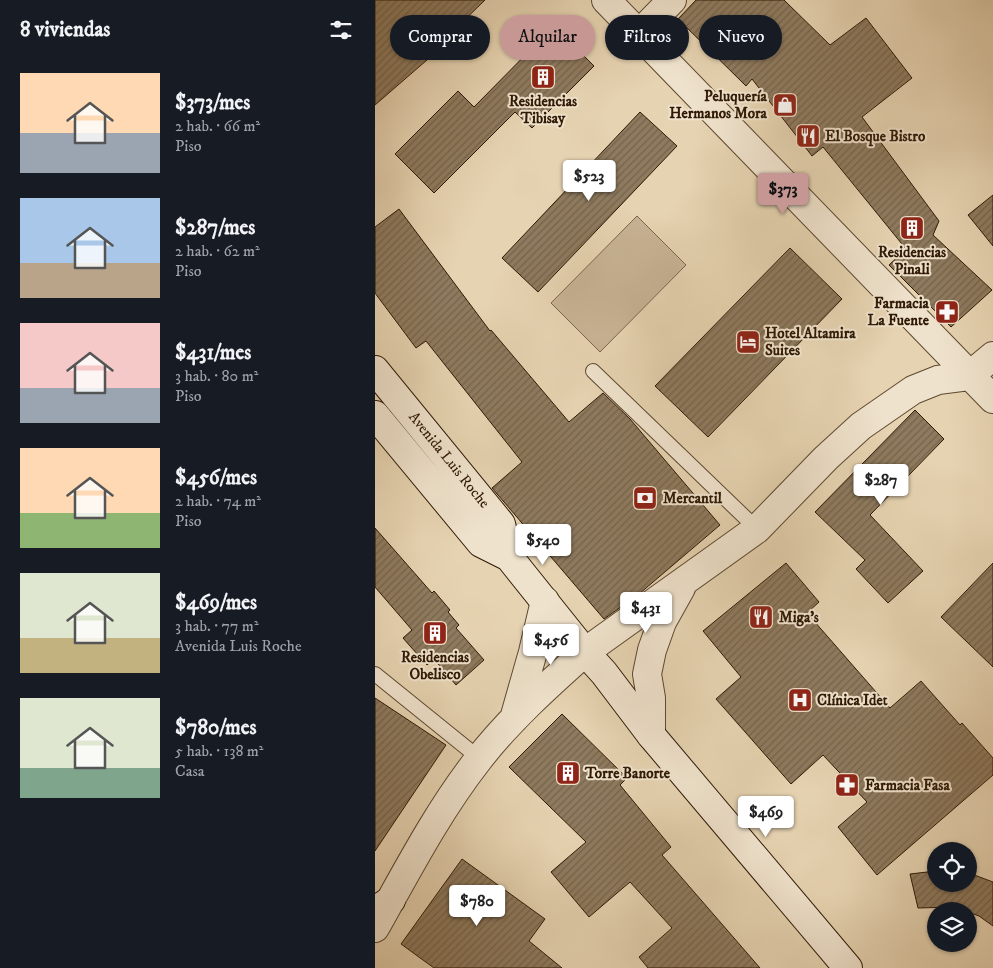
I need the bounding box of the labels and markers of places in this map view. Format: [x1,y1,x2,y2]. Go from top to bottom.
building icon: Residencias Tibisay [530,64,556,90]
place label: Peluquería Hermanos Mora [669,87,768,123]
place label: Residencias Tibisay [509,92,577,128]
shop icon: Peluquería Hermanos Mora [772,92,798,118]
restaurant icon: El Bosque Bistro [795,123,821,149]
place label: El Bosque Bistro [825,127,926,147]
pin: $523 [559,160,619,202]
pin: $373 [753,172,813,215]
building icon: Residencias Pinali [899,215,925,241]
place label: Residencias Pinali [878,243,946,279]
place label: Farmacia La Fuente [868,294,930,330]
pharmacy icon: Farmacia La Fuente [934,299,960,325]
place label: Hotel Altamira Suites [765,324,856,360]
hotel icon: Hotel Altamira Suites [735,329,761,355]
pin: $287 [851,464,911,506]
bank icon: Mercantil [632,485,658,511]
place label: Mercantil [663,489,722,508]
pin: $540 [513,524,573,566]
pin: $431 [616,592,676,634]
restaurant icon: Miga's [748,604,774,630]
place label: Miga's [779,608,819,627]
building icon: Residencias Obelisco [422,620,448,646]
pin: $456 [521,624,581,666]
place label: Residencias Obelisco [401,648,469,684]
hospital icon: Clínica Idet [787,687,813,713]
place label: Clínica Idet [817,691,888,710]
building icon: Torre Banorte [555,760,581,786]
place label: Torre Banorte [584,764,671,783]
pharmacy icon: Farmacia Fasa [834,772,860,798]
place label: Farmacia Fasa [865,776,950,795]
pin: $469 [736,796,796,838]
pin: $780 [447,884,507,927]

